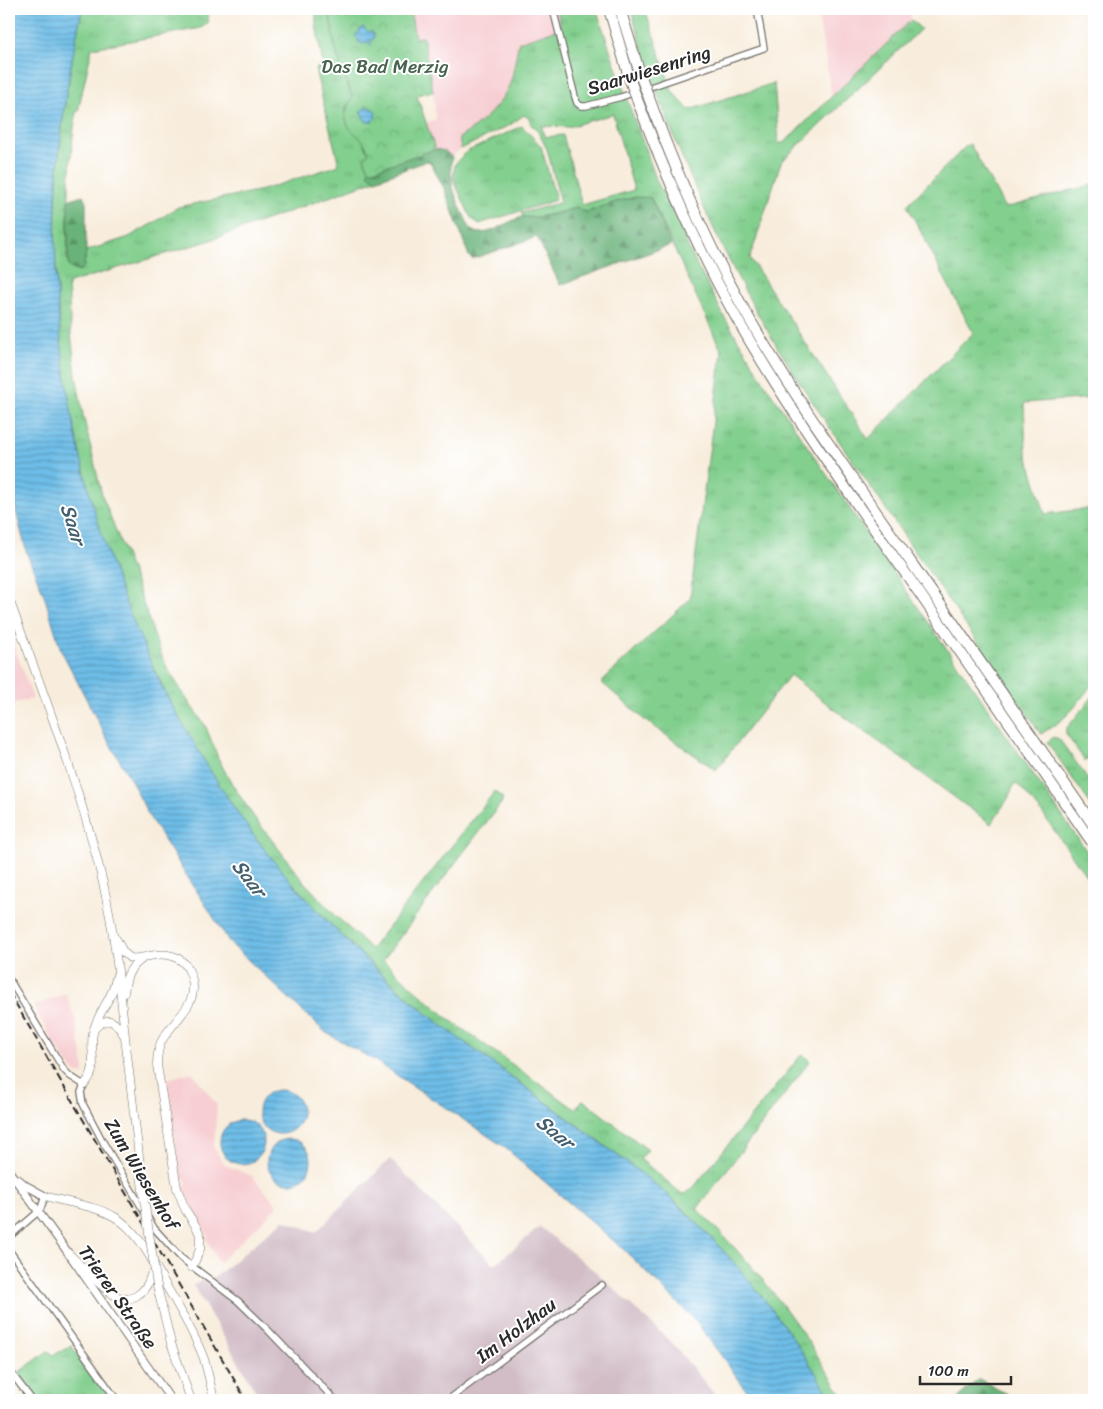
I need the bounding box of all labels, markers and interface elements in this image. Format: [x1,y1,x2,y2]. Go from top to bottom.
street label: Saarwiesenring [583,35,715,104]
park label: Das Bad Merzig [321,50,449,83]
water label: Saar [50,499,97,552]
water label: Saar [223,851,278,908]
water label: Saar [528,1106,585,1161]
street label: Zum Wiesenhof [95,1111,190,1239]
street label: Trierer Straße [70,1238,167,1357]
street label: Im Holzhau [468,1288,564,1372]
scale bar [920,1354,1012,1386]
text: 100 m [928,1358,969,1384]

